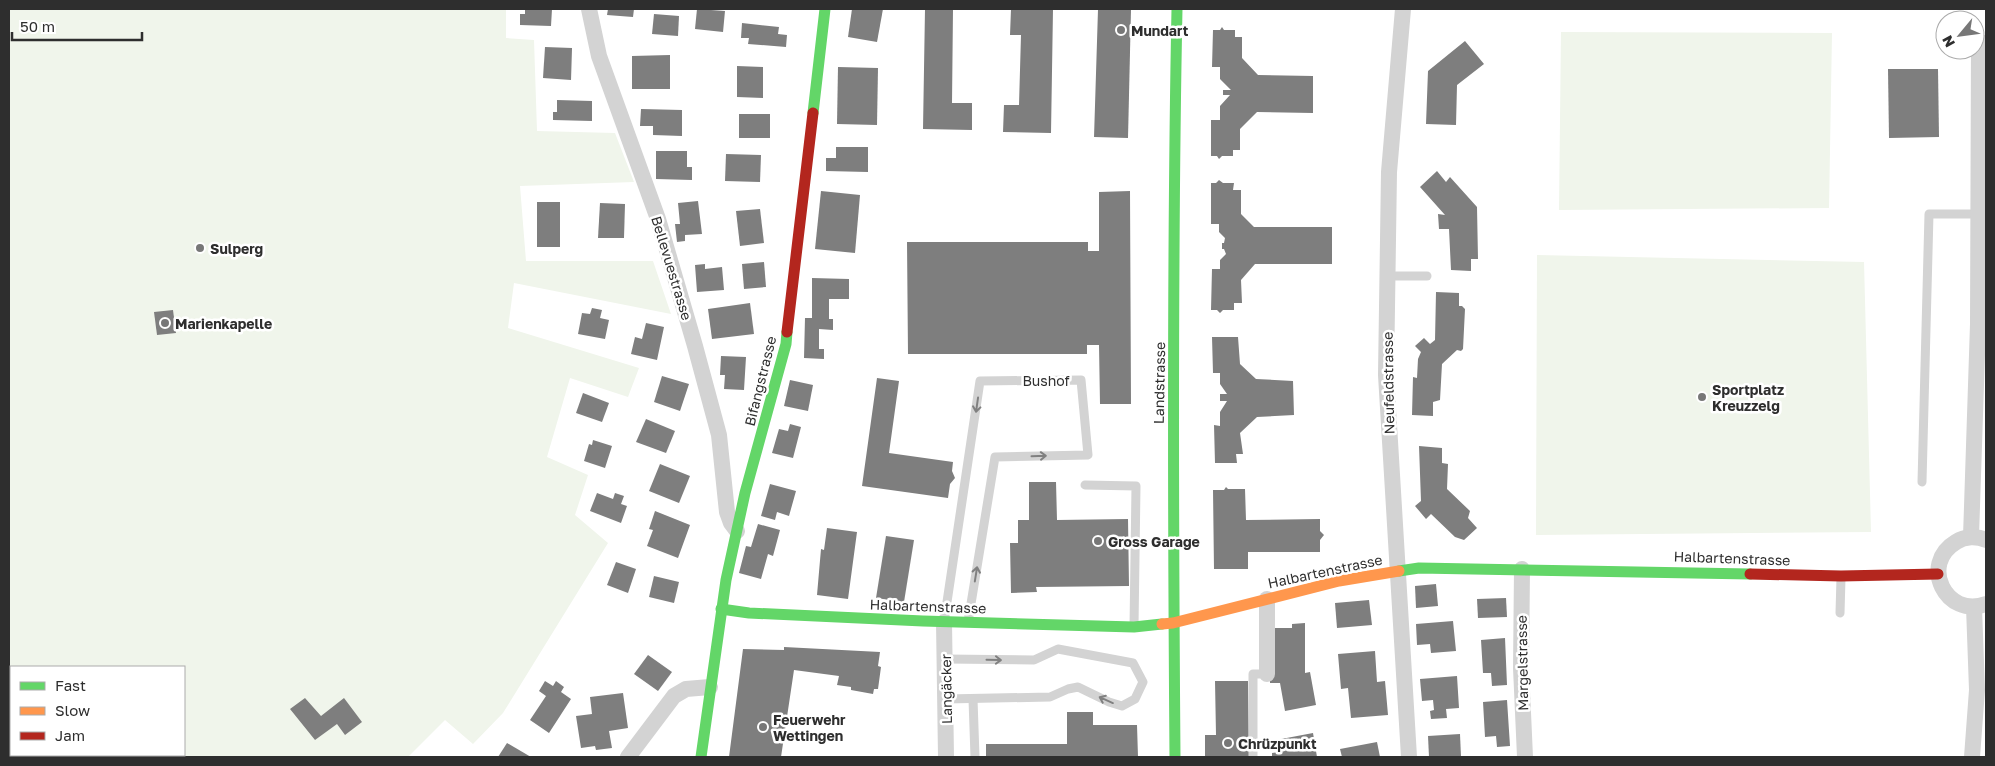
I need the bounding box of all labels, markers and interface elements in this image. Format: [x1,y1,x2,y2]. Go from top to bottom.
scale bar [12,10,142,42]
north arrow [1935,10,1985,60]
text: 50 m [20,17,55,35]
place label: Mundart [1131,22,1189,39]
marker: Mundart [1115,24,1127,36]
text: N [1938,33,1958,50]
street label: Bellevuestrasse [648,214,696,322]
place label: Sulperg [210,240,263,257]
marker: Sulperg [194,242,206,254]
place label: Marienkapelle [175,315,272,332]
marker: Marienkapelle [159,317,171,329]
street label: Neufeldstrasse [1379,332,1397,434]
street label: Bifangstrasse [741,334,779,428]
street label: Landstrasse [1150,342,1168,424]
street label: Bushof [1022,372,1070,389]
place label: Sportplatz Kreuzzelg [1712,381,1784,414]
marker: Sportplatz Kreuzzelg [1696,391,1708,403]
one-way arrow [971,397,981,413]
one-way arrow [1030,451,1047,461]
place label: Gross Garage [1108,533,1200,550]
marker: Gross Garage [1092,535,1104,547]
street label: Halbartenstrasse [1673,547,1791,569]
street label: Halbartenstrasse [1266,551,1384,591]
one-way arrow [971,567,981,583]
street label: Halbartenstrasse [869,595,987,617]
street label: Margelstrasse [1513,615,1531,711]
street label: Langäcker [937,653,955,724]
one-way arrow [986,655,1002,665]
legend [10,666,185,756]
text: Fast [55,676,86,694]
one-way arrow [1099,695,1114,705]
text: Slow [55,701,90,719]
place label: Feuerwehr Wettingen [773,711,846,744]
marker: Feuerwehr Wettingen [757,721,769,733]
text: Jam [55,726,85,744]
place label: Chrüzpunkt [1238,735,1317,752]
marker: Chrüzpunkt [1222,737,1234,749]

